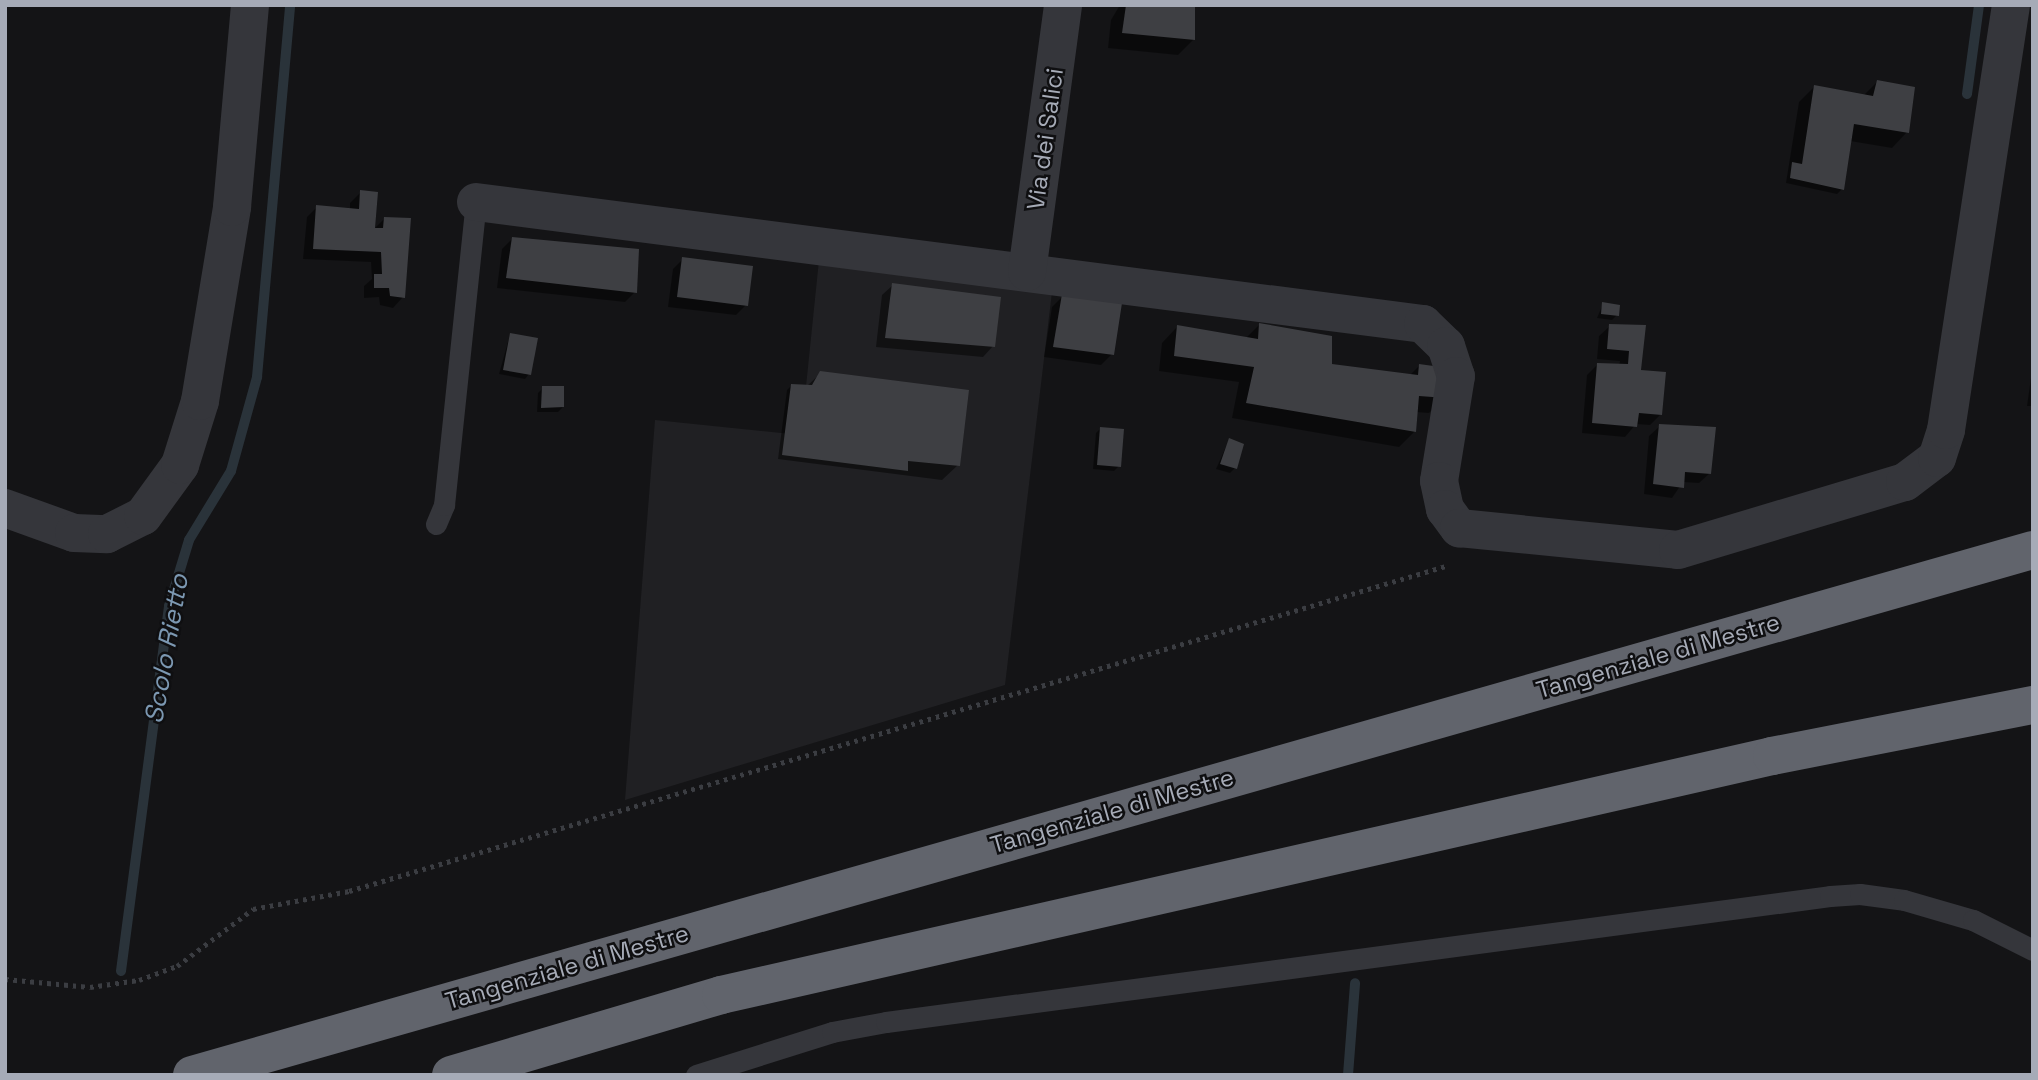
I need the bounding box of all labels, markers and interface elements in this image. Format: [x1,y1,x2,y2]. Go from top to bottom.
street label: Via dei Salici [1021,66,1069,212]
water label: Scolo Rietto [139,572,195,726]
street label: Tangenziale di Mestre [1533,607,1783,705]
street label: Tangenziale di Mestre [987,762,1237,860]
street label: Tangenziale di Mestre [442,918,692,1016]

